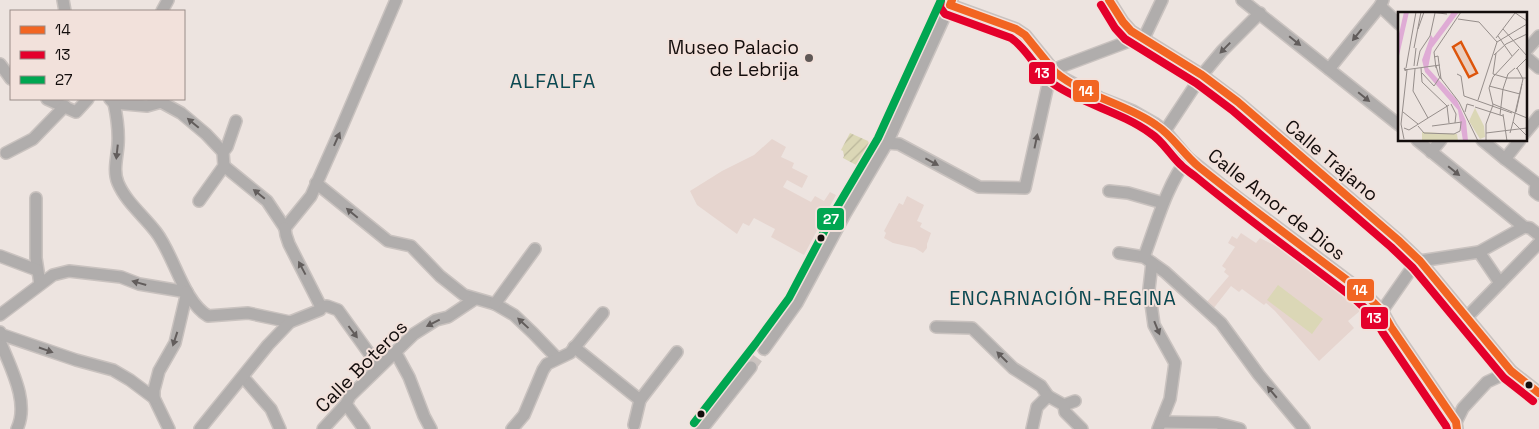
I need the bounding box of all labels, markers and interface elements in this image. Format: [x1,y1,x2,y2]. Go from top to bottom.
legend [10,10,185,100]
inset map [1398,12,1526,141]
text: 14 [55,20,71,39]
one-way arrow [1351,28,1362,41]
place label: Museo Palacio de Lebrija [668,35,799,82]
one-way arrow [1288,36,1301,46]
one-way arrow [1219,41,1231,53]
text: 13 [55,45,70,64]
marker: Museo Palacio de Lebrija [803,52,815,64]
line badge: 13 [1028,61,1056,85]
text: 13 [1035,64,1049,82]
district label: ALFALFA [510,68,596,94]
text: 27 [55,70,72,89]
line badge: 14 [1072,79,1100,103]
text: 14 [1078,82,1094,100]
one-way arrow [1357,91,1370,102]
street label: Calle Trajano [1280,114,1384,207]
one-way arrow [186,117,199,128]
one-way arrow [333,132,341,146]
one-way arrow [1032,133,1040,148]
street label: Calle Amor de Dios [1203,143,1351,266]
one-way arrow [113,144,121,160]
one-way arrow [924,158,939,166]
one-way arrow [1448,165,1461,176]
one-way arrow [252,188,265,199]
one-way arrow [345,207,358,218]
line badge: 27 [816,207,845,231]
text: 27 [823,210,839,228]
unlabelled marker [816,233,826,243]
one-way arrow [298,261,306,275]
line badge: 14 [1346,278,1375,302]
one-way arrow [132,279,147,287]
text: 14 [1352,281,1368,299]
district label: ENCARNACIÓN-REGINA [949,285,1177,311]
line badge: 13 [1360,306,1389,330]
text: 13 [1367,309,1381,327]
street label: Calle Boteros [310,315,413,418]
one-way arrow [517,317,529,329]
one-way arrow [426,319,441,327]
one-way arrow [1153,321,1161,336]
one-way arrow [348,325,358,339]
one-way arrow [171,332,178,347]
one-way arrow [39,347,54,354]
one-way arrow [996,351,1008,363]
unlabelled marker [1524,380,1534,390]
one-way arrow [1267,385,1278,398]
unlabelled marker [696,409,706,419]

